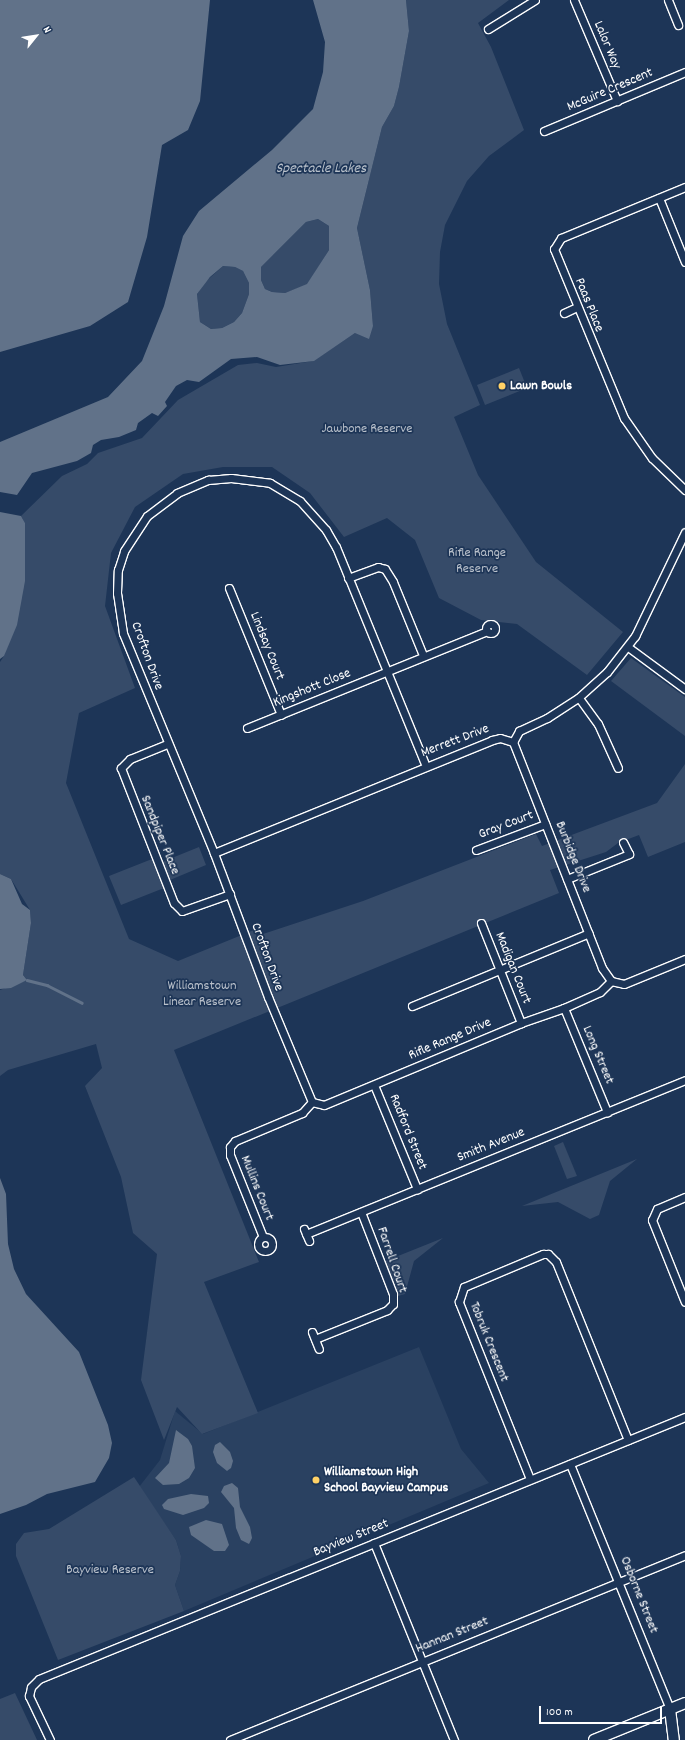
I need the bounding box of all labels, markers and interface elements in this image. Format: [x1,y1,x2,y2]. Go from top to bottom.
north arrow [16,16,56,56]
street label: Lalor Way [589,18,625,72]
text: N [38,24,55,36]
street label: McGuire Crescent [565,64,655,116]
water label: Spectacle Lakes [276,161,366,179]
street label: Paas Place [571,276,607,334]
place label: Lawn Bowls [510,378,572,394]
marker: Lawn Bowls [497,381,507,391]
park label: Jawbone Reserve [321,421,413,437]
park label: Rifle Range Reserve [448,545,506,578]
street label: Lindsay Court [246,609,288,683]
street label: Crofton Drive [127,620,167,692]
street label: Kingshott Close [271,665,353,711]
street label: Merrett Drive [419,720,491,762]
street label: Sandpiper Place [137,793,183,877]
street label: Gray Court [476,807,536,843]
street label: Burbidge Drive [551,819,595,895]
street label: Crofton Drive [247,921,287,993]
street label: Madigan Court [491,930,535,1006]
park label: Williamstown Linear Reserve [163,978,241,1010]
street label: Rifle Range Drive [406,1014,494,1064]
street label: Long Street [578,1023,618,1087]
street label: Radford Street [385,1092,431,1172]
street label: Smith Avenue [455,1124,527,1166]
street label: Mullins Court [236,1153,278,1223]
street label: Farrell Court [373,1225,411,1295]
street label: Tobruk Crescent [465,1300,513,1384]
place label: Williamstown High School Bayview Campus [324,1464,448,1496]
marker: Williamstown High School Bayview Campus [311,1475,321,1485]
street label: Bayview Street [311,1515,391,1561]
street label: Osborne Street [616,1554,662,1636]
park label: Bayview Reserve [66,1562,154,1578]
street label: Hannan Street [413,1613,491,1657]
scale bar [541,1698,664,1724]
text: 100 m [546,1704,573,1721]

